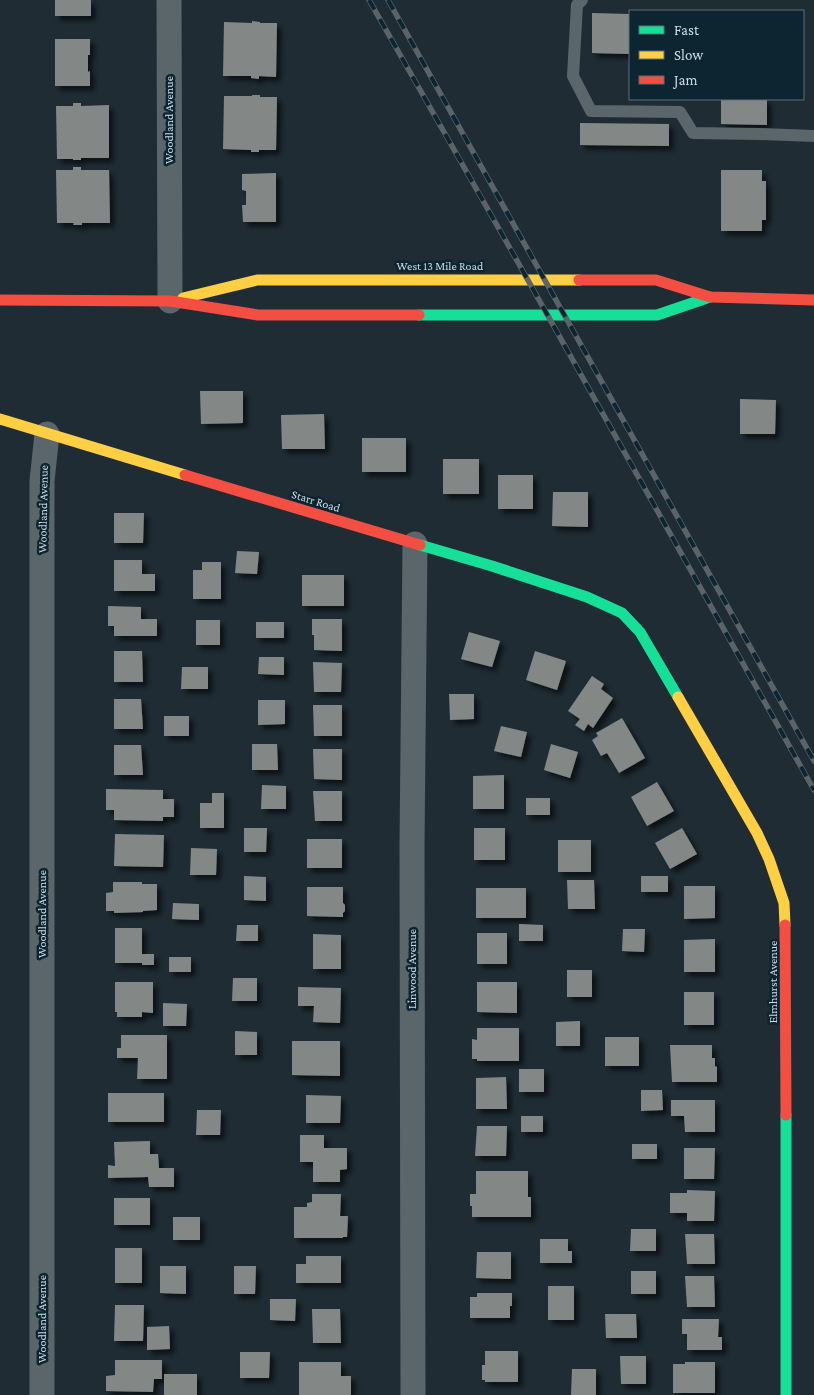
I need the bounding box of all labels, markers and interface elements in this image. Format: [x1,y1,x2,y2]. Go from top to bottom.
legend [629,10,804,100]
text: Fast [674,22,700,38]
text: Slow [674,47,704,63]
text: Jam [672,72,697,89]
street label: Woodland Avenue [162,76,176,164]
street label: West 13 Mile Road [397,259,484,273]
street label: Woodland Avenue [35,465,51,553]
street label: Starr Road [290,487,343,515]
street label: Woodland Avenue [35,870,49,958]
street label: Linwood Avenue [405,929,419,1009]
street label: Elmhurst Avenue [766,941,780,1023]
street label: Woodland Avenue [35,1275,49,1363]

